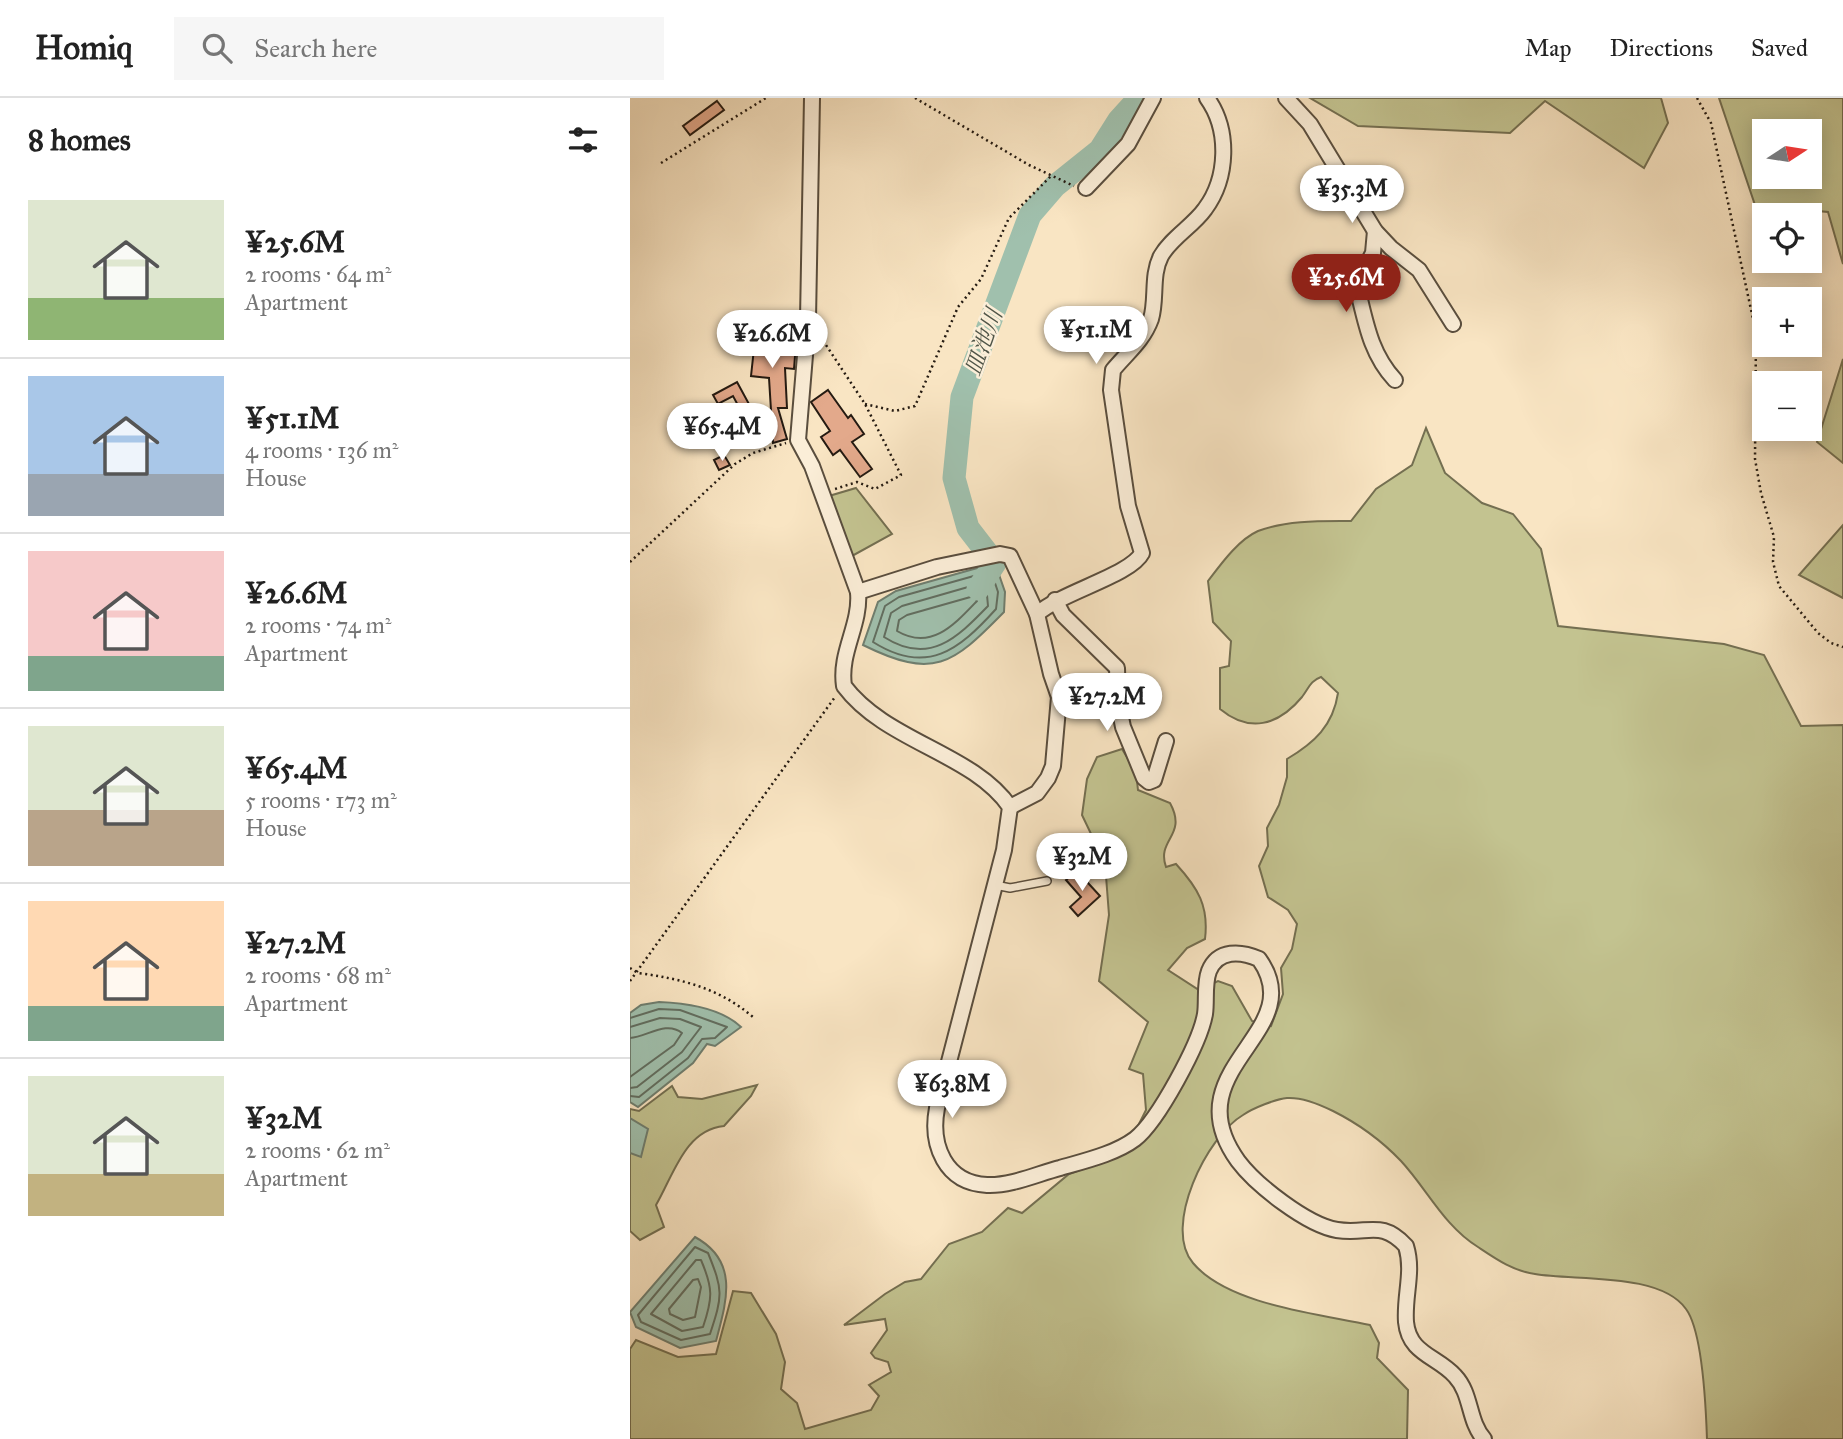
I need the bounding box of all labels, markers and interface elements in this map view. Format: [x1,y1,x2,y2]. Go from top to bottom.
search box [174,17,664,80]
text: Homiq [35,28,132,68]
icon: search [198,29,236,67]
text: Search here [254,32,377,64]
text: Map [1525,33,1572,63]
text: Directions [1610,33,1713,63]
text: Saved [1751,33,1808,63]
north arrow [1752,119,1822,189]
map controls [1752,119,1822,441]
icon: filters [564,121,602,159]
text: 8 homes [28,122,131,158]
pin: ¥35.3M [1295,166,1409,225]
text: ¥35.3M [1316,174,1388,202]
button: locate [1752,203,1822,273]
text: ¥25.6M [245,224,345,260]
icon: home [84,228,168,312]
pin: ¥25.6M [1289,254,1403,314]
text: 2 rooms · 64 m² [245,260,391,288]
text: ¥25.6M [1308,263,1384,291]
button: + [1752,287,1822,357]
text: Apartment [245,288,348,316]
water label: 皿池川 [958,302,1009,379]
pin: ¥51.1M [1039,306,1153,366]
pin: ¥26.6M [715,310,829,370]
text: ¥51.1M [1060,315,1132,343]
text: ¥26.6M [733,319,811,347]
button: − [1752,371,1822,441]
text: ¥51.1M [245,400,340,436]
icon: home [84,404,168,488]
pin: ¥65.4M [665,404,779,463]
text: ¥65.4M [683,412,761,440]
text: 4 rooms · 136 m² [245,436,398,464]
text: House [245,464,307,492]
text: ¥26.6M [245,575,347,611]
icon: home [84,579,168,663]
text: 2 rooms · 74 m² [245,611,391,639]
text: Apartment [245,639,348,667]
pin: ¥27.2M [1050,674,1164,733]
text: ¥27.2M [1068,682,1146,710]
text: ¥65.4M [245,750,347,786]
icon: home [84,754,168,838]
text: 5 rooms · 173 m² [245,786,397,814]
text: House [245,814,307,842]
pin: ¥32M [1041,834,1123,893]
text: ¥32M [1052,842,1112,870]
text: ¥27.2M [245,925,346,961]
icon: home [84,929,168,1013]
text: 2 rooms · 68 m² [245,961,391,989]
text: Apartment [245,989,348,1017]
pin: ¥63.8M [895,1060,1009,1120]
text: ¥63.8M [914,1069,990,1097]
text: ¥32M [245,1100,322,1136]
icon: home [84,1104,168,1188]
text: 2 rooms · 62 m² [245,1136,390,1164]
text: Apartment [245,1164,348,1192]

